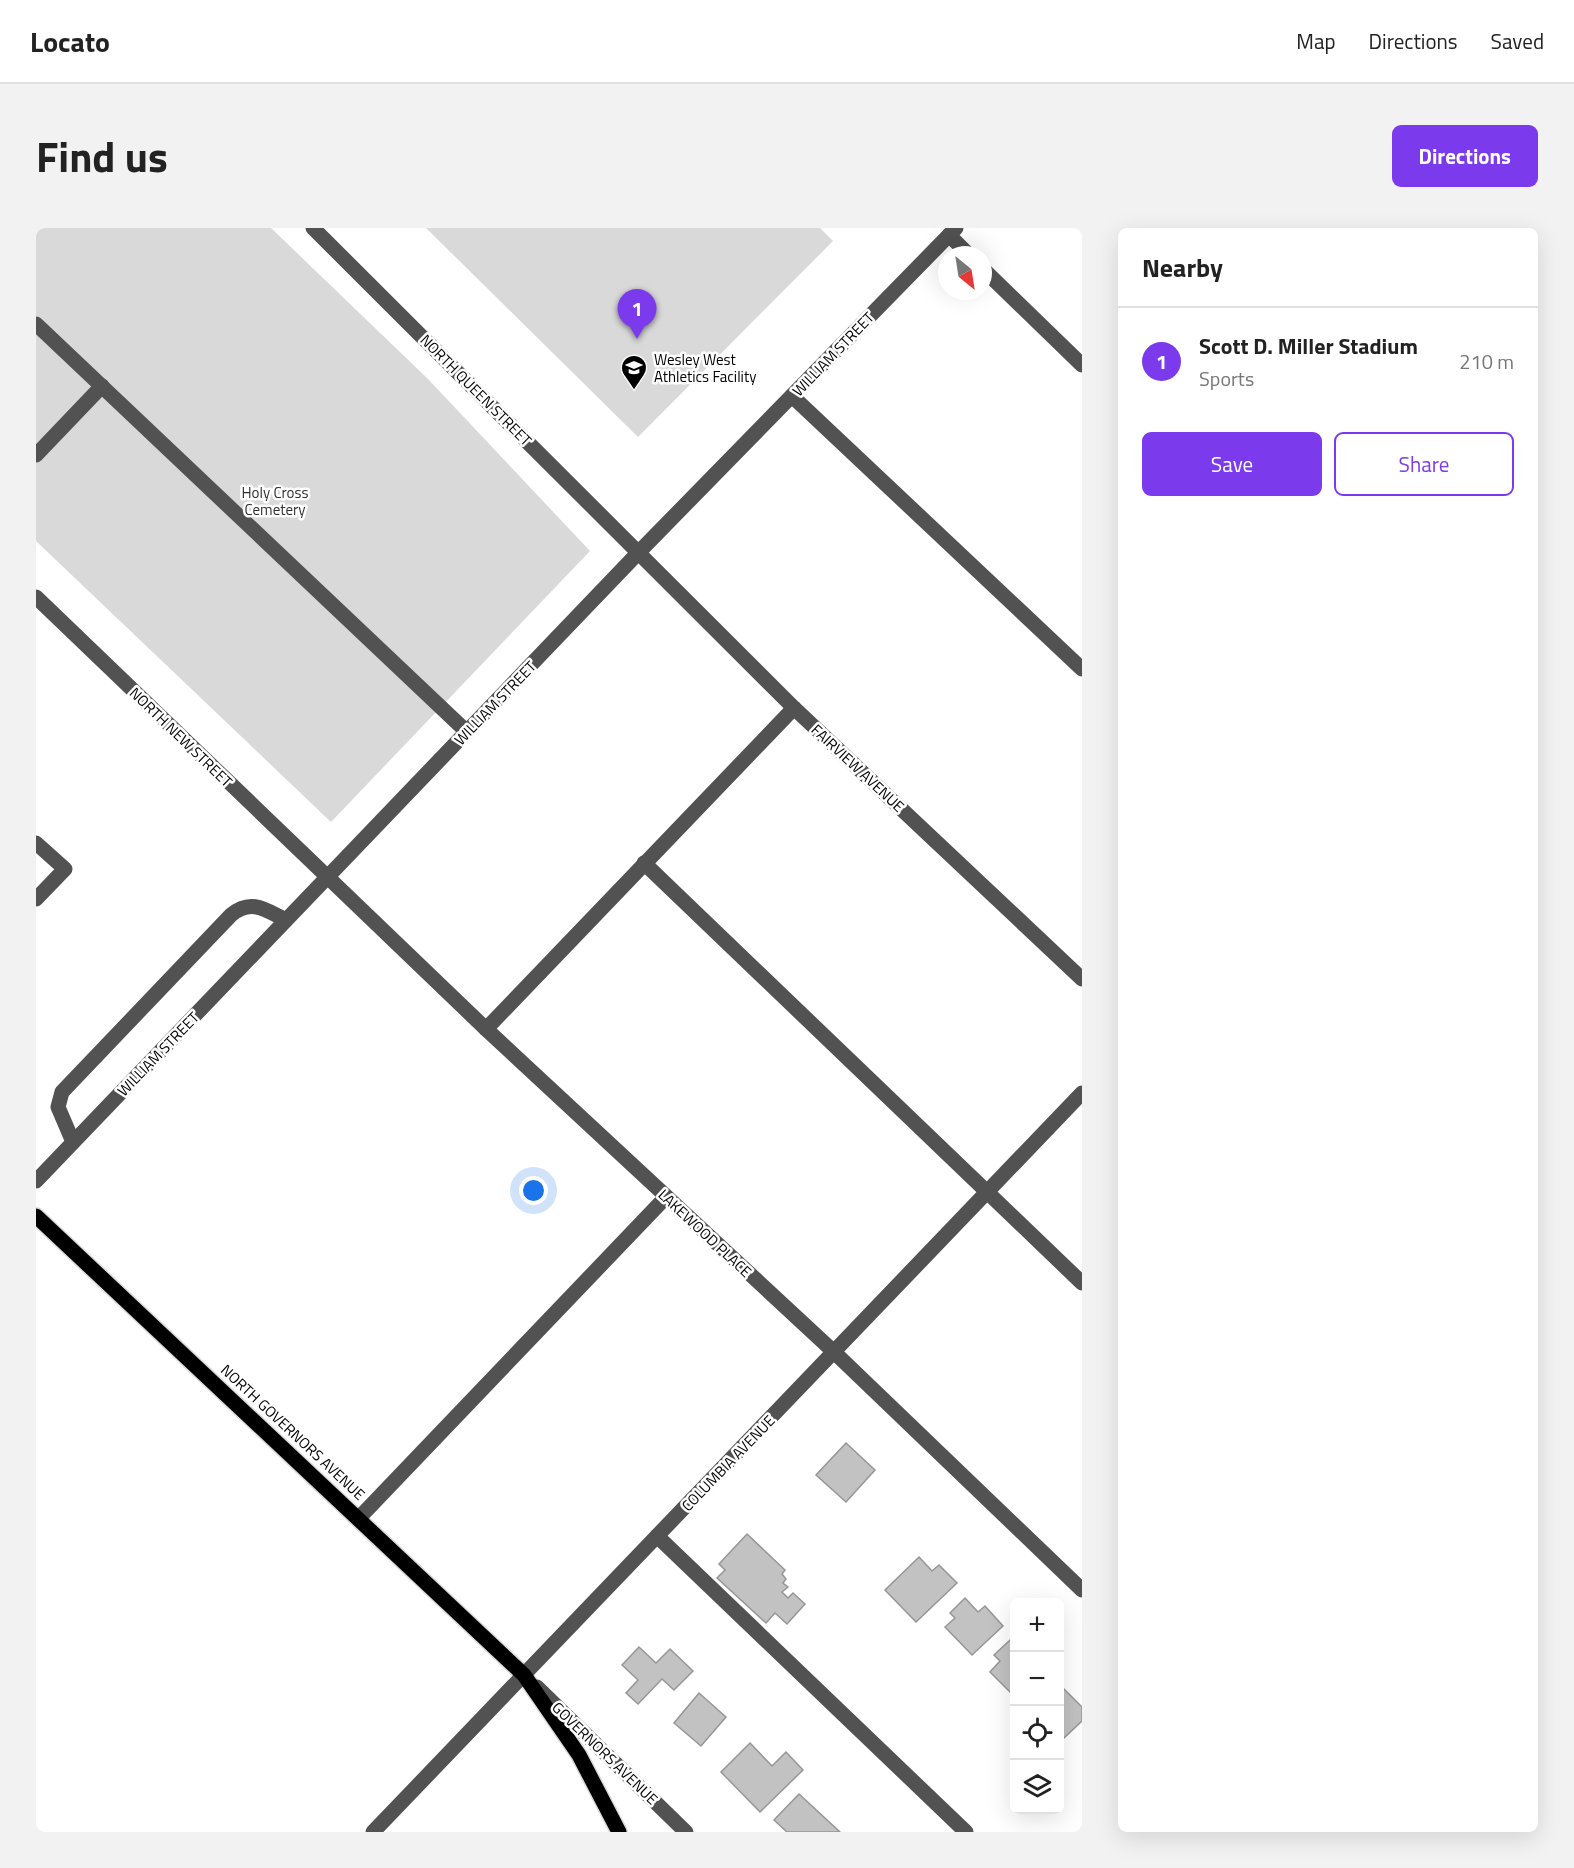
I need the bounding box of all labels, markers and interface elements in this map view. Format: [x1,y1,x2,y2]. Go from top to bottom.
text: Locato [30,20,110,63]
text: Map [1296,25,1336,57]
text: Directions [1369,25,1458,57]
text: Saved [1491,25,1544,57]
text: Find us [36,124,168,188]
button: Directions [1392,125,1538,187]
north arrow [938,246,992,300]
text: Nearby [1142,248,1223,287]
pin: 1 [618,290,656,339]
street label: WILLIAM STREET [787,307,879,401]
street label: NORTH QUEEN STREET [415,329,537,451]
text: Scott D. Miller Stadium [1199,329,1418,363]
text: 1 [1156,346,1167,377]
text: 210 m [1459,346,1514,377]
place label: Wesley West Athletics Facility [654,348,756,388]
school or university icon: Wesley West Athletics Facility [619,353,649,391]
text: Sports [1199,363,1254,394]
button: Save [1142,432,1322,496]
button: Share [1334,432,1514,496]
park label: Holy Cross Cemetery [242,481,309,521]
street label: WILLIAM STREET [449,656,541,750]
street label: NORTH NEW STREET [124,682,238,792]
street label: FAIRVIEW AVENUE [806,719,910,817]
street label: WILLIAM STREET [112,1007,204,1101]
your location [519,1176,548,1205]
street label: LAKEWOOD PLACE [653,1184,757,1282]
street label: NORTH GOVERNORS AVENUE [216,1359,370,1505]
street label: COLUMBIA AVENUE [676,1410,780,1516]
map controls [1010,1598,1064,1814]
button: + [1010,1598,1064,1652]
button: − [1010,1652,1064,1706]
street label: GOVERNORS AVENUE [547,1696,663,1810]
button: locate [1010,1706,1064,1760]
button: layers [1010,1760,1064,1814]

